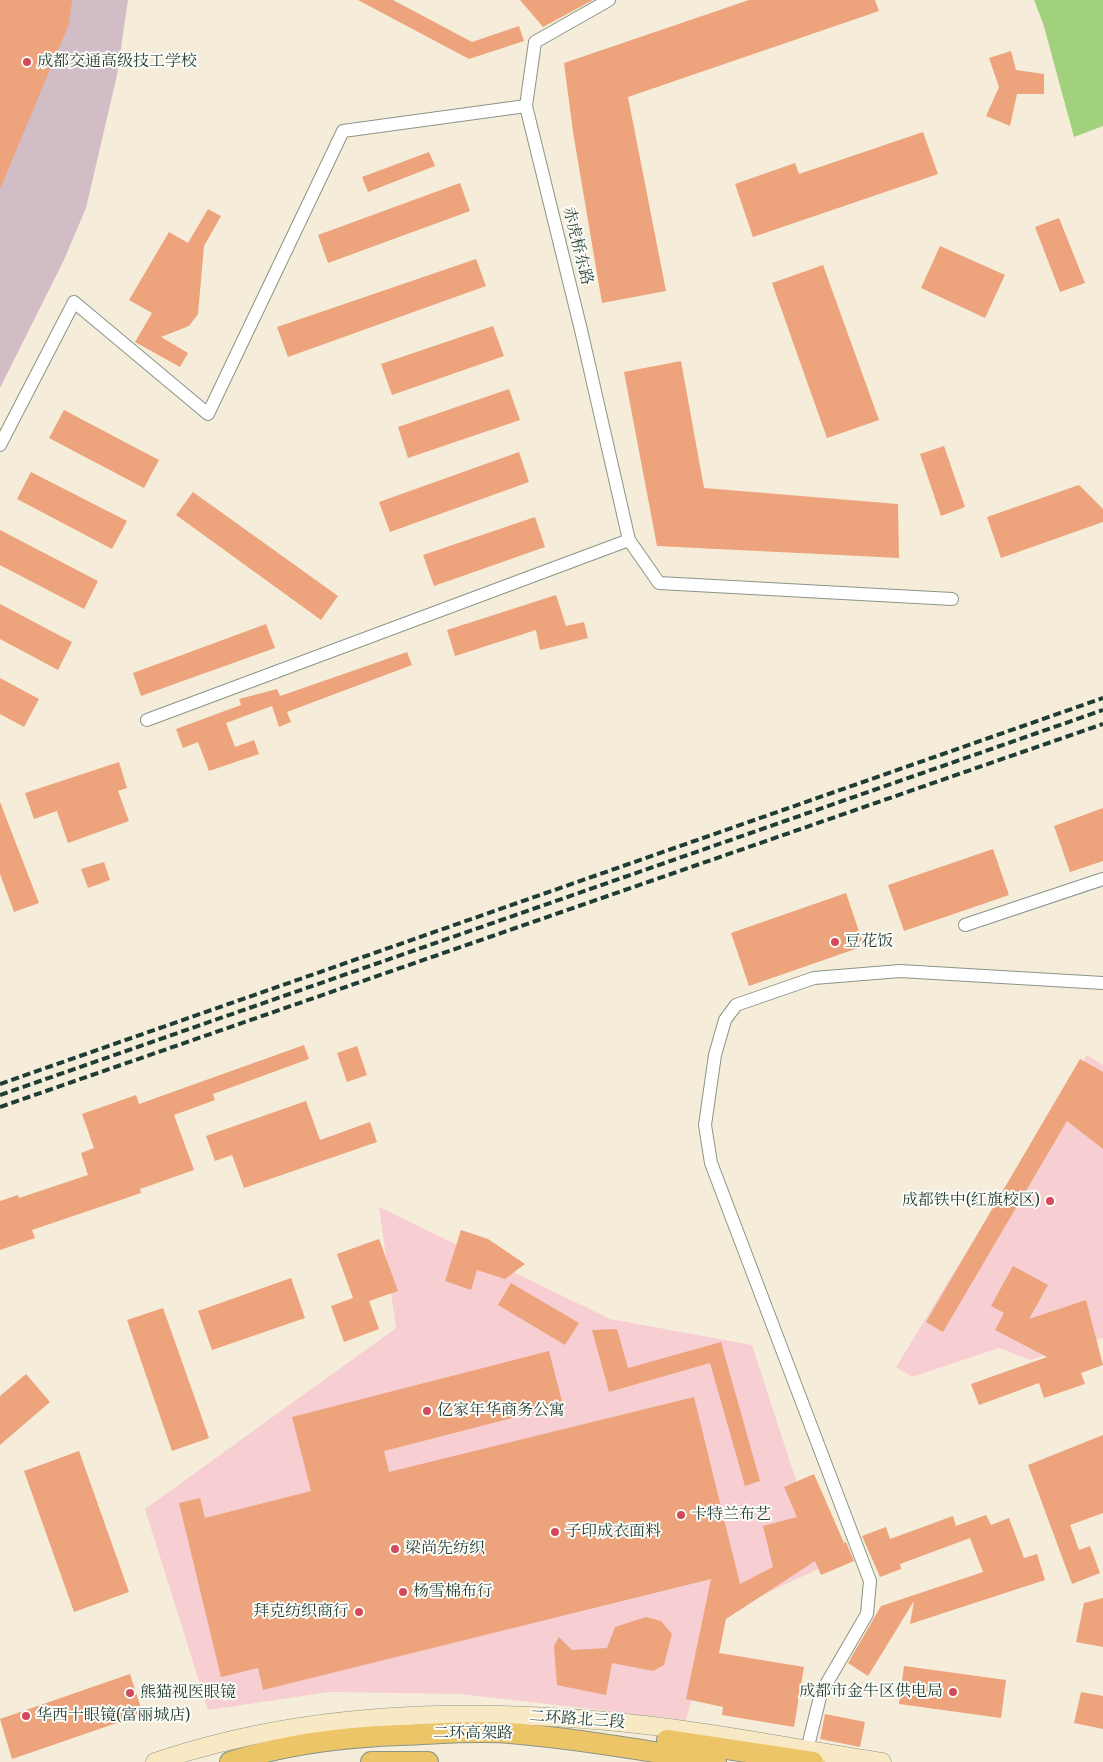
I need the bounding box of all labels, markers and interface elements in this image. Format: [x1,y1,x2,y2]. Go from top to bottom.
place label: 成都交通高级技工学校 [37,52,197,72]
marker: 成都交通高级技工学校 [21,56,33,68]
street label: 赤虎桥东路 [558,205,596,287]
place label: 豆花饭 [845,932,893,952]
marker: 豆花饭 [829,936,841,948]
place label: 成都铁中(红旗校区) [902,1191,1040,1211]
marker: 成都铁中(红旗校区) [1044,1195,1056,1207]
place label: 亿家年华商务公寓 [437,1401,565,1421]
marker: 亿家年华商务公寓 [421,1405,433,1417]
place label: 卡特兰布艺 [691,1505,771,1525]
marker: 卡特兰布艺 [675,1509,687,1521]
place label: 子印成衣面料 [565,1522,661,1542]
marker: 子印成衣面料 [549,1526,561,1538]
place label: 梁尚先纺织 [405,1539,485,1559]
marker: 梁尚先纺织 [389,1543,401,1555]
place label: 杨雪棉布行 [413,1582,493,1602]
marker: 杨雪棉布行 [397,1586,409,1598]
place label: 拜克纺织商行 [253,1602,349,1622]
marker: 拜克纺织商行 [353,1606,365,1618]
place label: 成都市金牛区供电局 [799,1682,943,1702]
place label: 熊猫视医眼镜 [140,1683,236,1703]
marker: 成都市金牛区供电局 [947,1686,959,1698]
marker: 熊猫视医眼镜 [124,1687,136,1699]
place label: 华西十眼镜(富丽城店) [36,1706,190,1726]
street label: 二环路北三段 [528,1707,626,1733]
marker: 华西十眼镜(富丽城店) [20,1710,32,1722]
street label: 二环高架路 [433,1724,513,1744]

